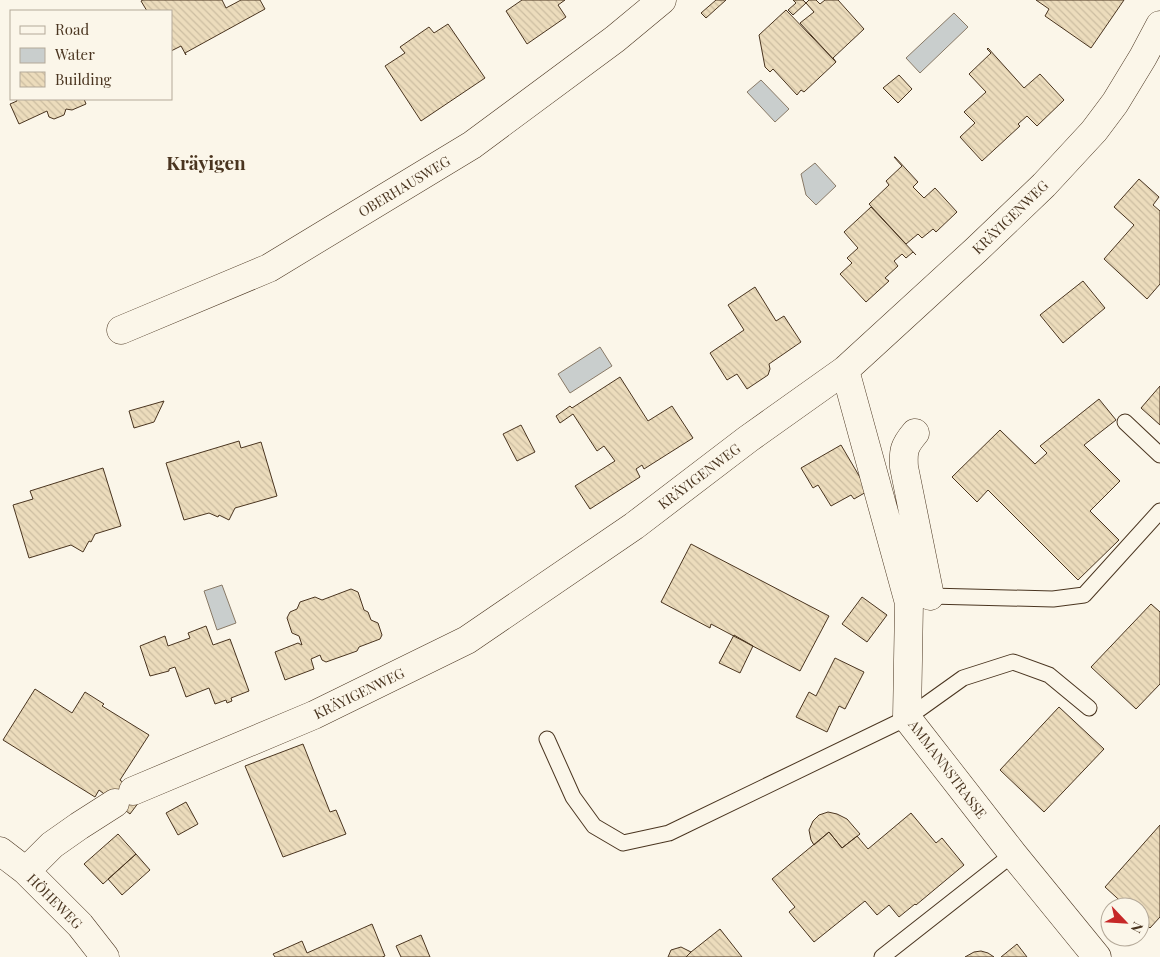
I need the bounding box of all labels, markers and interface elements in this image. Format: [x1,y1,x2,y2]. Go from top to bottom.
legend [10,10,172,100]
text: Road [55,19,89,39]
text: Water [54,44,95,64]
text: Building [55,69,112,89]
district label: Kräyigen [166,149,246,175]
street label: OBERHAUSWEG [355,151,454,221]
street label: KRÄYIGENWEG [968,176,1052,258]
street label: KRÄYIGENWEG [654,439,744,513]
street label: KRÄYIGENWEG [311,663,408,723]
street label: AMMANNSTRASSE [904,715,991,822]
street label: HÖHEWEG [23,869,87,933]
north arrow [1100,897,1150,947]
text: N [1126,919,1148,936]

